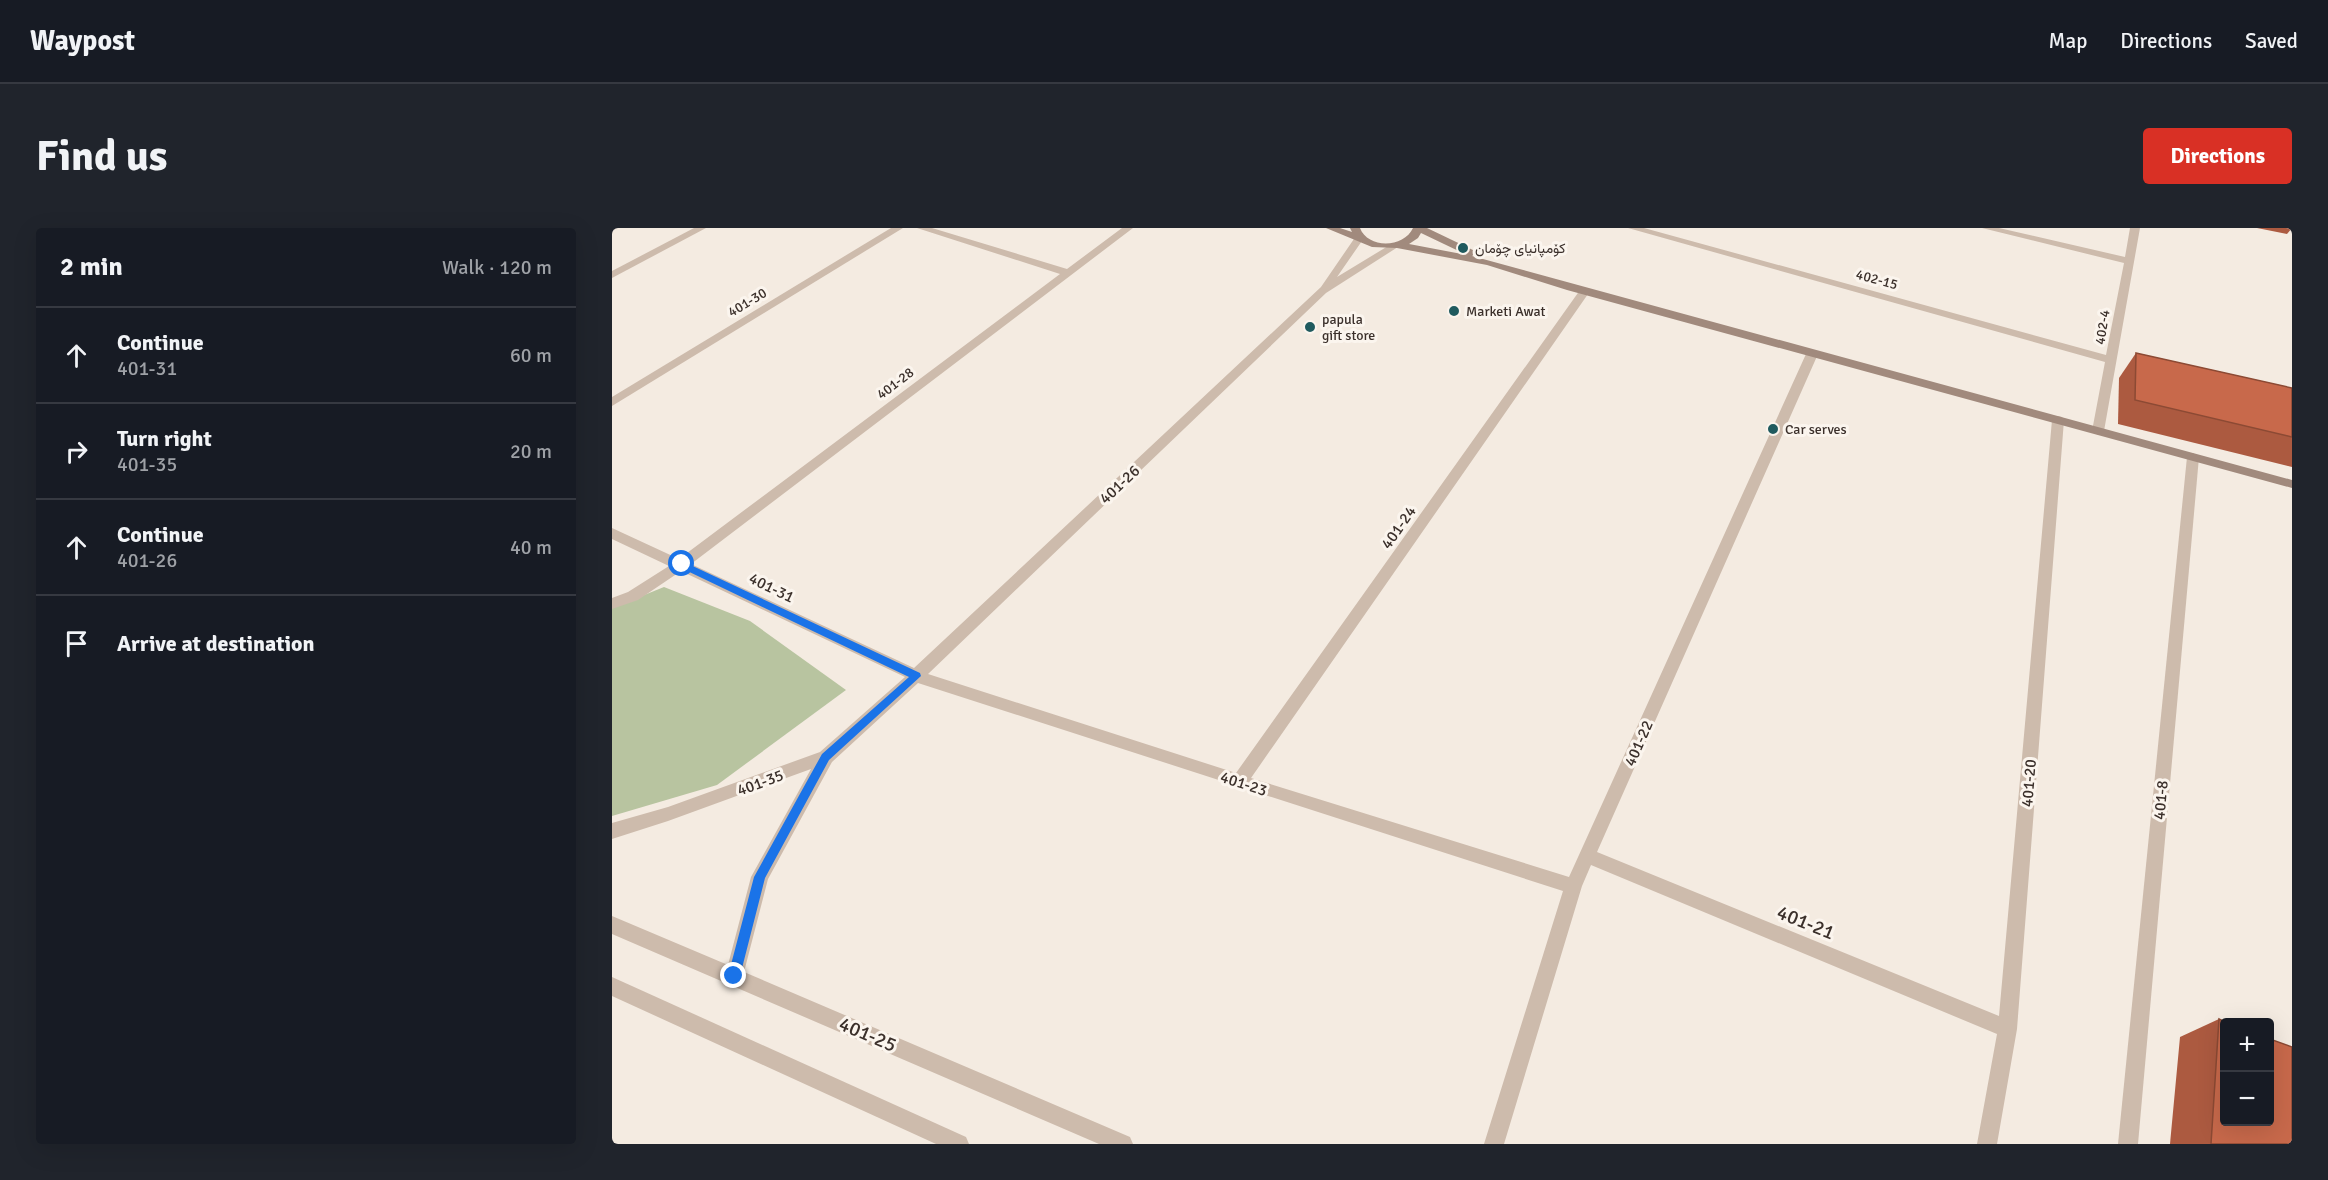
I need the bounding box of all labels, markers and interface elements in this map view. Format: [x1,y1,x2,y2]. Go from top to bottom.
text: Waypost [30,24,135,58]
text: Map [2049,28,2087,54]
text: Directions [2120,28,2212,54]
text: Saved [2245,28,2298,54]
button: Directions [2143,128,2292,184]
text: Find us [36,131,167,182]
place label: کۆمپانیای چۆمان [1475,240,1566,258]
marker: کۆمپانیای چۆمان [1456,241,1470,255]
text: 2 min [60,251,123,283]
text: Walk · 120 m [442,255,552,280]
street label: 402-15 [1854,266,1900,293]
street label: 401-30 [725,284,770,321]
place label: Marketi Awat [1466,303,1545,320]
marker: Marketi Awat [1447,304,1461,318]
street label: 402-4 [2091,308,2114,346]
place label: papula gift store [1322,311,1375,344]
marker: papula gift store [1303,320,1317,334]
text: Continue [117,329,204,356]
icon: ahead [60,339,93,372]
text: 60 m [510,343,552,368]
text: 401-31 [117,356,177,381]
street label: 401-28 [873,364,917,403]
place label: Car serves [1785,421,1847,438]
marker: Car serves [1766,422,1780,436]
text: Turn right [117,425,212,452]
icon: right [60,435,93,468]
text: 20 m [510,439,552,464]
text: 401-35 [117,452,177,477]
street label: 401-26 [1095,461,1144,508]
street label: 401-24 [1377,502,1421,553]
text: Continue [117,521,204,548]
icon: ahead [60,531,93,564]
text: 40 m [510,535,552,560]
text: 401-26 [117,548,177,573]
route start [668,550,694,576]
street label: 401-31 [746,568,798,607]
icon: arrive [60,627,93,660]
text: Arrive at destination [117,630,314,657]
street label: 401-22 [1620,717,1658,769]
street label: 401-20 [2017,758,2041,808]
street label: 401-35 [734,765,786,801]
street label: 401-23 [1218,767,1270,801]
street label: 401-8 [2149,780,2173,821]
street label: 401-21 [1773,900,1838,945]
route end [720,962,746,988]
street label: 401-25 [835,1011,900,1058]
map controls [2220,1018,2274,1126]
button: + [2220,1018,2274,1072]
button: − [2220,1072,2274,1126]

